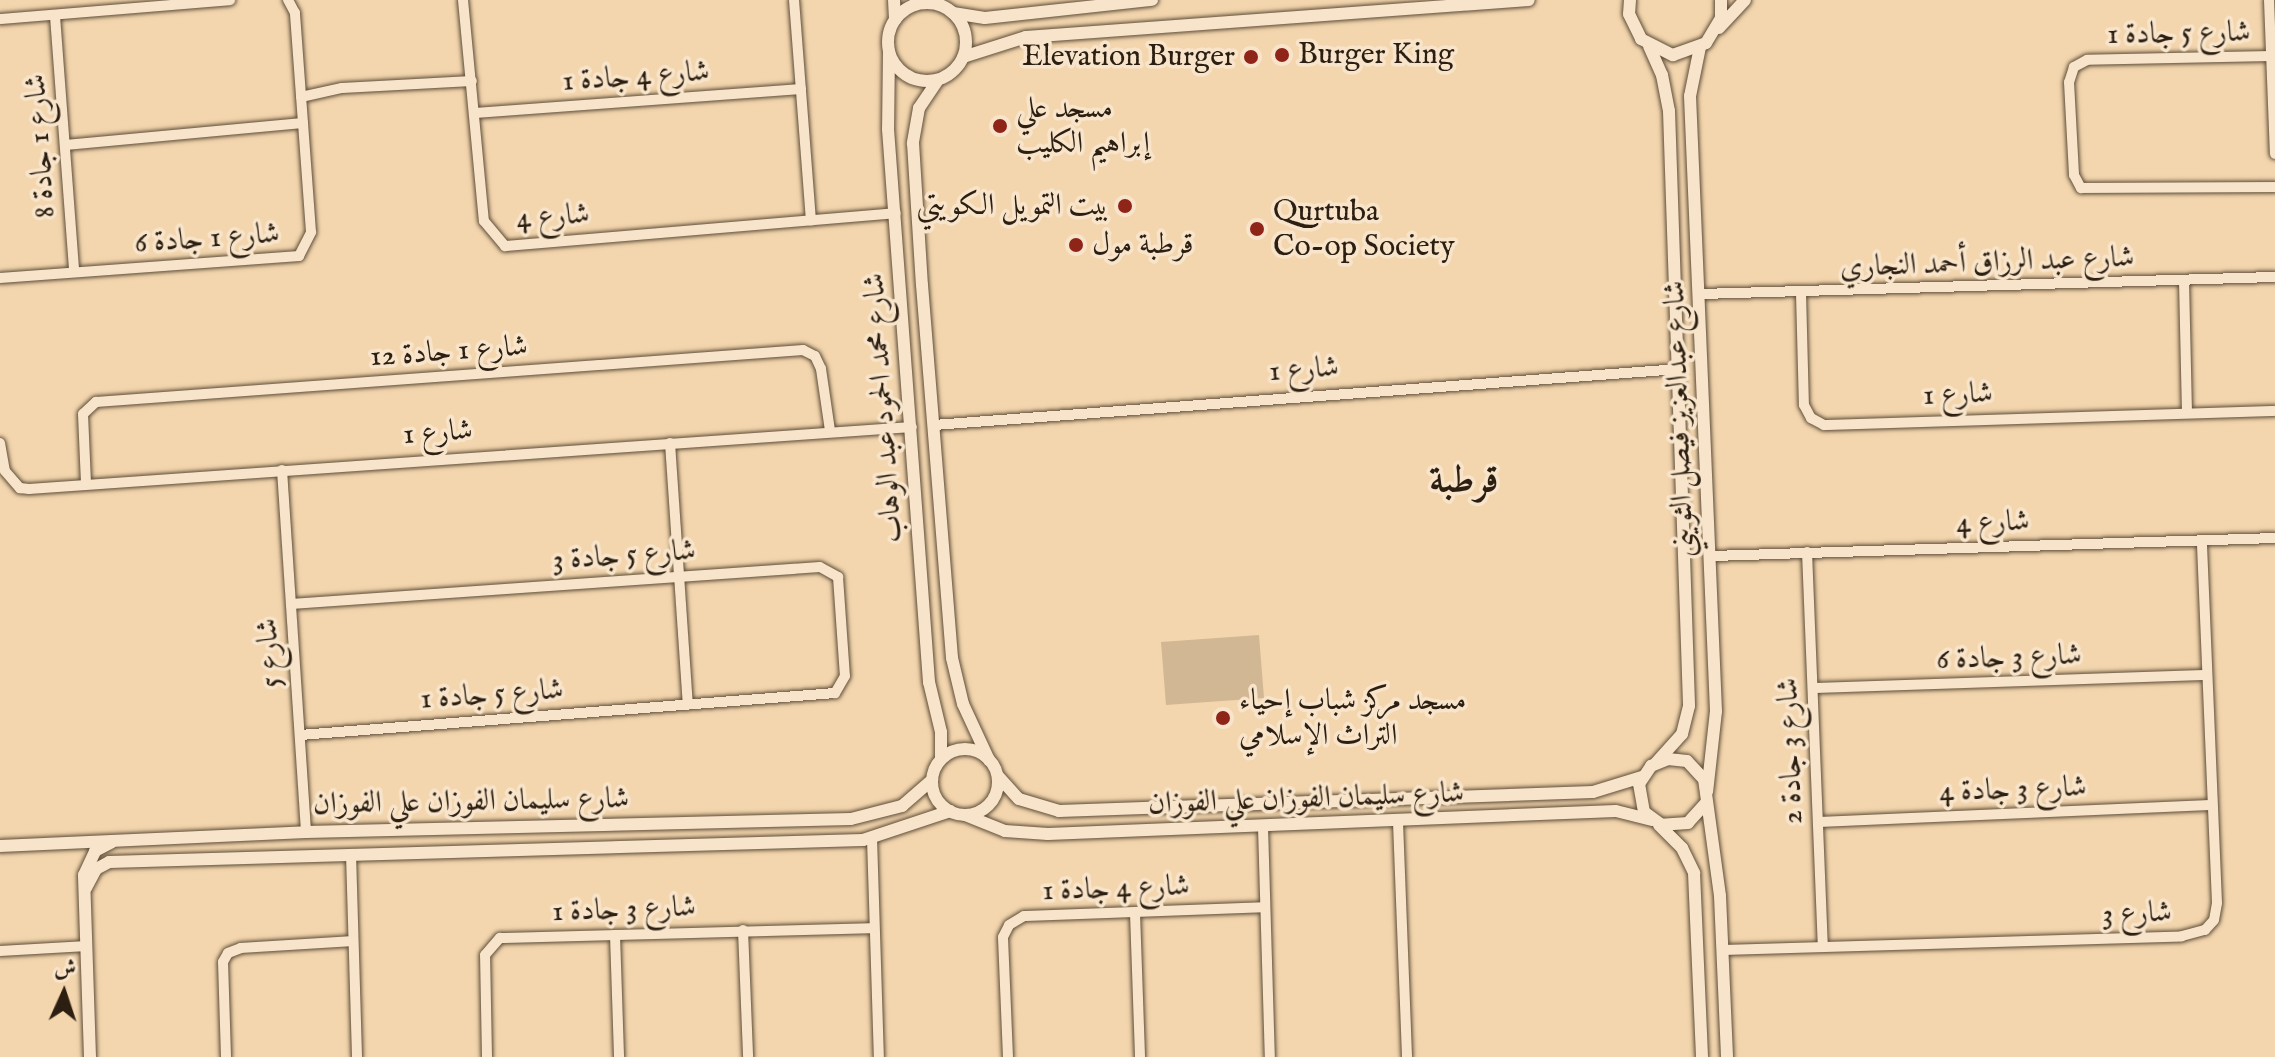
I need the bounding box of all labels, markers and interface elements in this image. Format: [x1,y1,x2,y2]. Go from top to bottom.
street label: شارع 5 جادة 1 [2107,15,2251,53]
place label: Burger King [1298,37,1454,73]
place label: Elevation Burger [1022,39,1235,75]
marker: Burger King [1273,46,1291,64]
marker: Elevation Burger [1242,48,1260,66]
street label: شارع 4 جادة 1 [561,54,711,100]
street label: شارع 1 جادة 8 [18,73,64,219]
place label: مسجد علي إبراهيم الكليب [1016,91,1150,162]
marker: مسجد علي إبراهيم الكليب [991,117,1009,135]
place label: بيت التمويل الكويتي [916,188,1109,224]
place label: Qurtuba Co-op Society [1273,194,1455,264]
street label: شارع 4 [515,196,591,238]
marker: بيت التمويل الكويتي [1116,197,1134,215]
street label: شارع 1 جادة 6 [133,216,281,262]
marker: Qurtuba Co-op Society [1248,220,1266,238]
place label: قرطبة مول [1092,227,1193,263]
marker: قرطبة مول [1067,236,1085,254]
street label: شارع عبد الرزاق أحمد النجاري [1839,240,2135,286]
street label: شارع محمد الحمود عبد الوهاب [857,272,911,544]
street label: شارع عبدالعزيز فيصل الثويني [1657,280,1703,558]
street label: شارع 1 جادة 12 [369,329,529,375]
street label: شارع 1 [1268,350,1340,390]
street label: شارع 1 [1922,376,1994,414]
street label: شارع 1 [402,413,474,453]
district label: قرطبة [1429,459,1499,505]
street label: شارع 4 [1956,504,2030,542]
street label: شارع 5 جادة 3 [551,533,697,579]
street label: شارع 5 [250,617,290,689]
street label: شارع 3 جادة 6 [1936,637,2082,679]
street label: شارع 5 جادة 1 [419,672,565,718]
street label: شارع 3 جادة 2 [1770,677,1812,825]
place label: مسجد مركز شباب إحياء التراث الإسلامي [1239,683,1466,754]
marker: مسجد مركز شباب إحياء التراث الإسلامي [1214,709,1232,727]
street label: شارع 3 جادة 4 [1939,769,2087,811]
street label: شارع سليمان الفوزان علي الفوزان [1147,775,1465,823]
street label: شارع سليمان الفوزان علي الفوزان [313,781,629,823]
street label: شارع 4 جادة 1 [1042,868,1190,910]
street label: شارع 3 جادة 1 [552,890,696,930]
street label: شارع 3 [2101,895,2173,933]
north arrow [24,953,104,1033]
text: ش [54,954,77,984]

